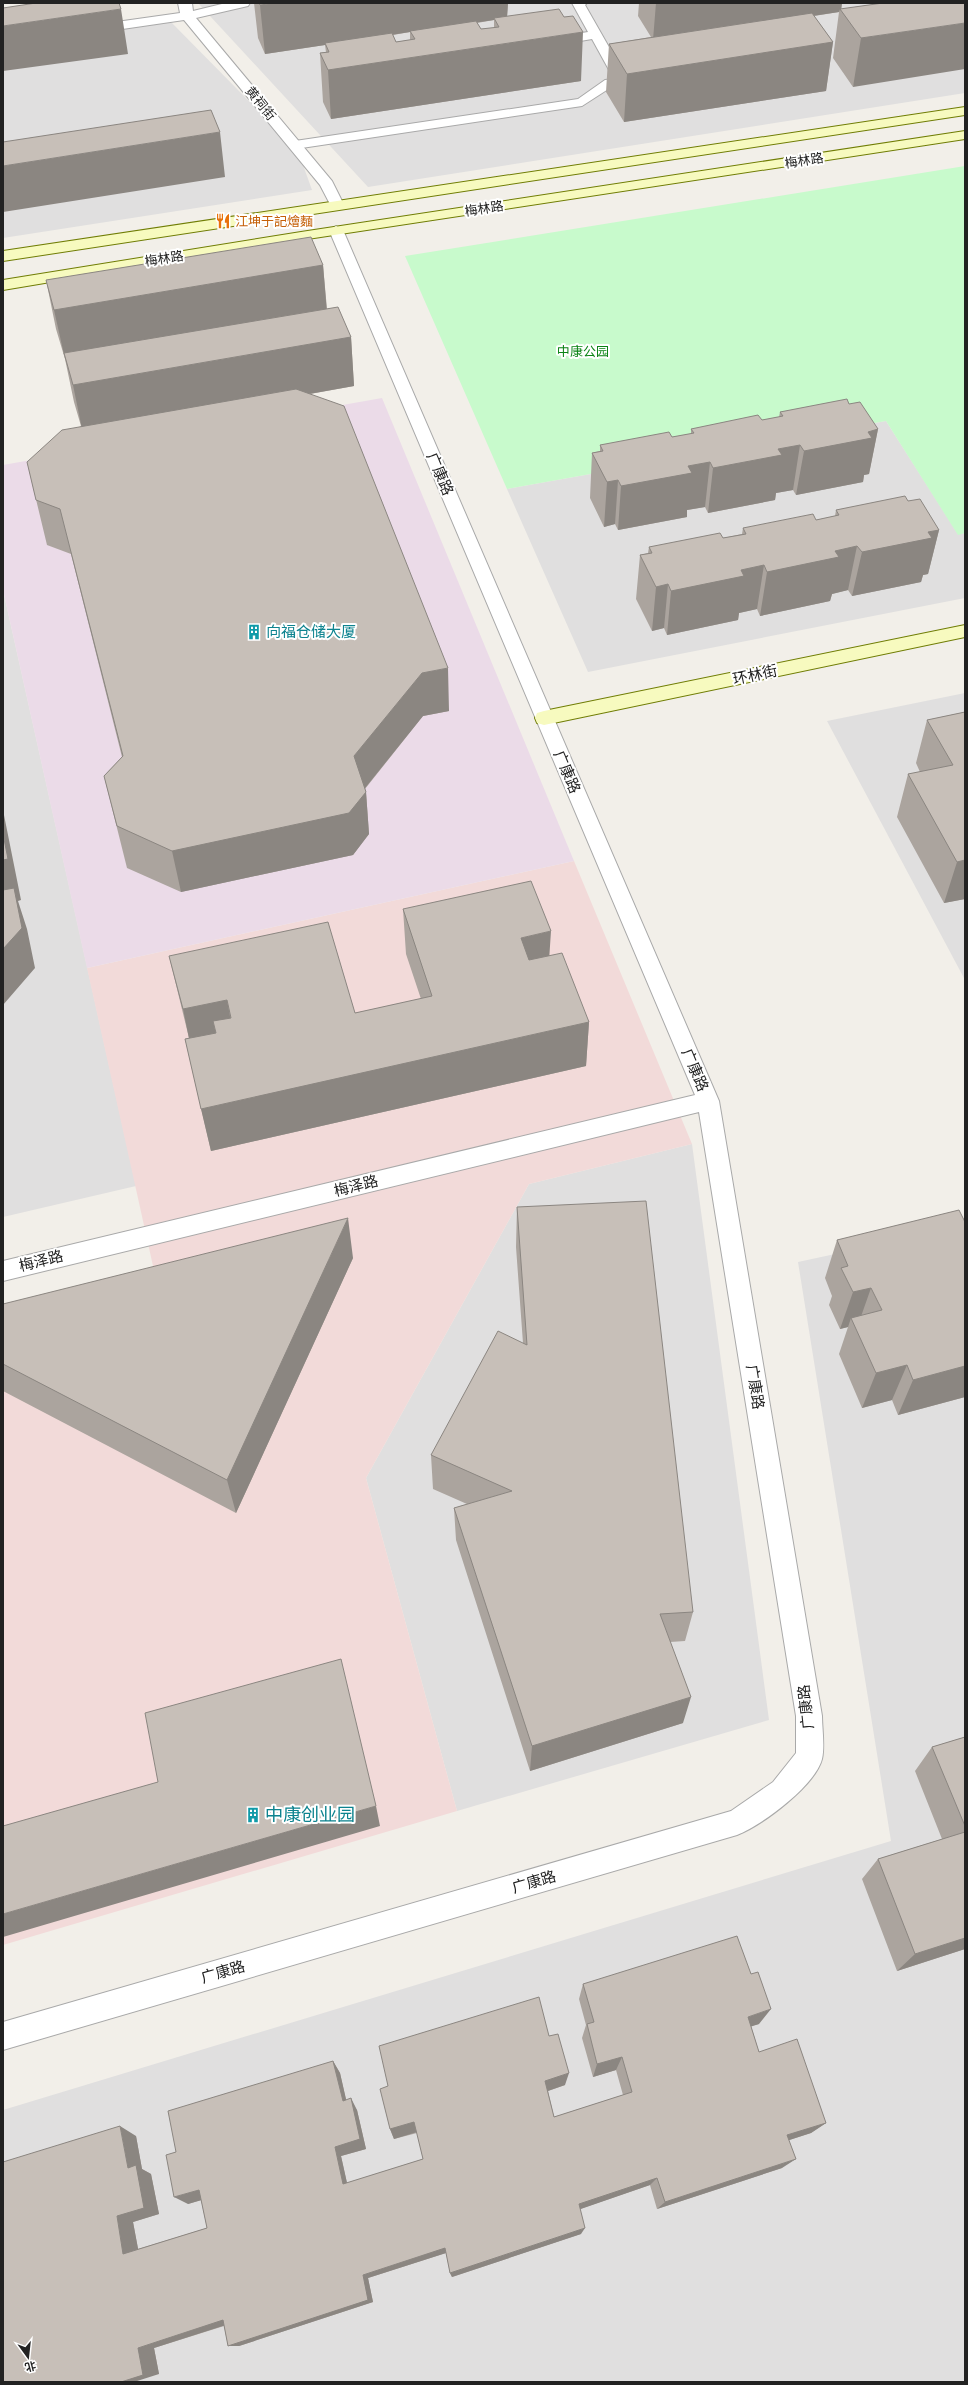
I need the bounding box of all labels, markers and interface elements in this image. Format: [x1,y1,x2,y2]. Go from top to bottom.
street label: 黄祠街 [242,83,279,124]
street label: 梅林路 [783,149,825,172]
street label: 梅林路 [463,197,505,220]
restaurant icon: 江坤于記燴麵 [214,212,232,230]
place label: 江坤于記燴麵 [235,213,313,230]
street label: 梅林路 [143,247,185,270]
park label: 中康公园 [557,343,609,360]
street label: 广康路 [423,449,458,498]
place label: 向福仓储大厦 [266,622,356,641]
building icon: 向福仓储大厦 [245,623,263,641]
street label: 环林街 [731,661,779,688]
street label: 广康路 [550,747,585,796]
street label: 广康路 [678,1045,713,1094]
street label: 梅泽路 [332,1171,380,1200]
street label: 梅泽路 [17,1246,65,1275]
street label: 广康路 [743,1363,768,1411]
street label: 广康路 [794,1684,817,1730]
place label: 中康创业园 [265,1803,355,1826]
building icon: 中康创业园 [244,1806,262,1824]
street label: 广康路 [510,1866,558,1897]
street label: 广康路 [199,1956,247,1987]
north arrow [8,2337,48,2377]
text: 北 [23,2358,38,2375]

